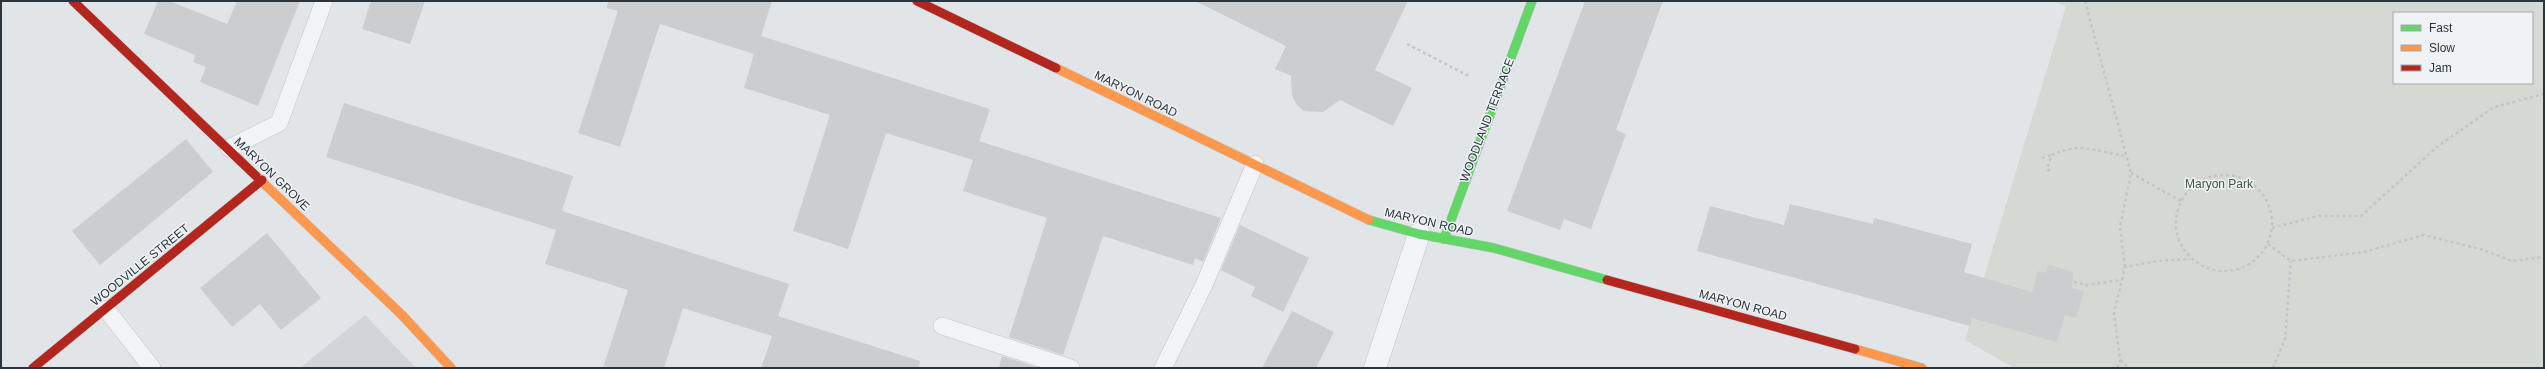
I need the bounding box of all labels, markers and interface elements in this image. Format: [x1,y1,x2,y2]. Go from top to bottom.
legend [2393,12,2533,84]
text: Fast [2429,21,2453,35]
text: Slow [2429,41,2455,55]
street label: WOODLAND TERRACE [1457,56,1517,184]
text: Jam [2429,61,2452,75]
street label: MARYON ROAD [1092,68,1180,120]
street label: MARYON GROVE [231,135,313,213]
park label: Maryon Park [2185,177,2254,191]
street label: MARYON ROAD [1383,205,1475,239]
street label: WOODVILLE STREET [88,221,192,309]
street label: MARYON ROAD [1697,287,1789,324]

